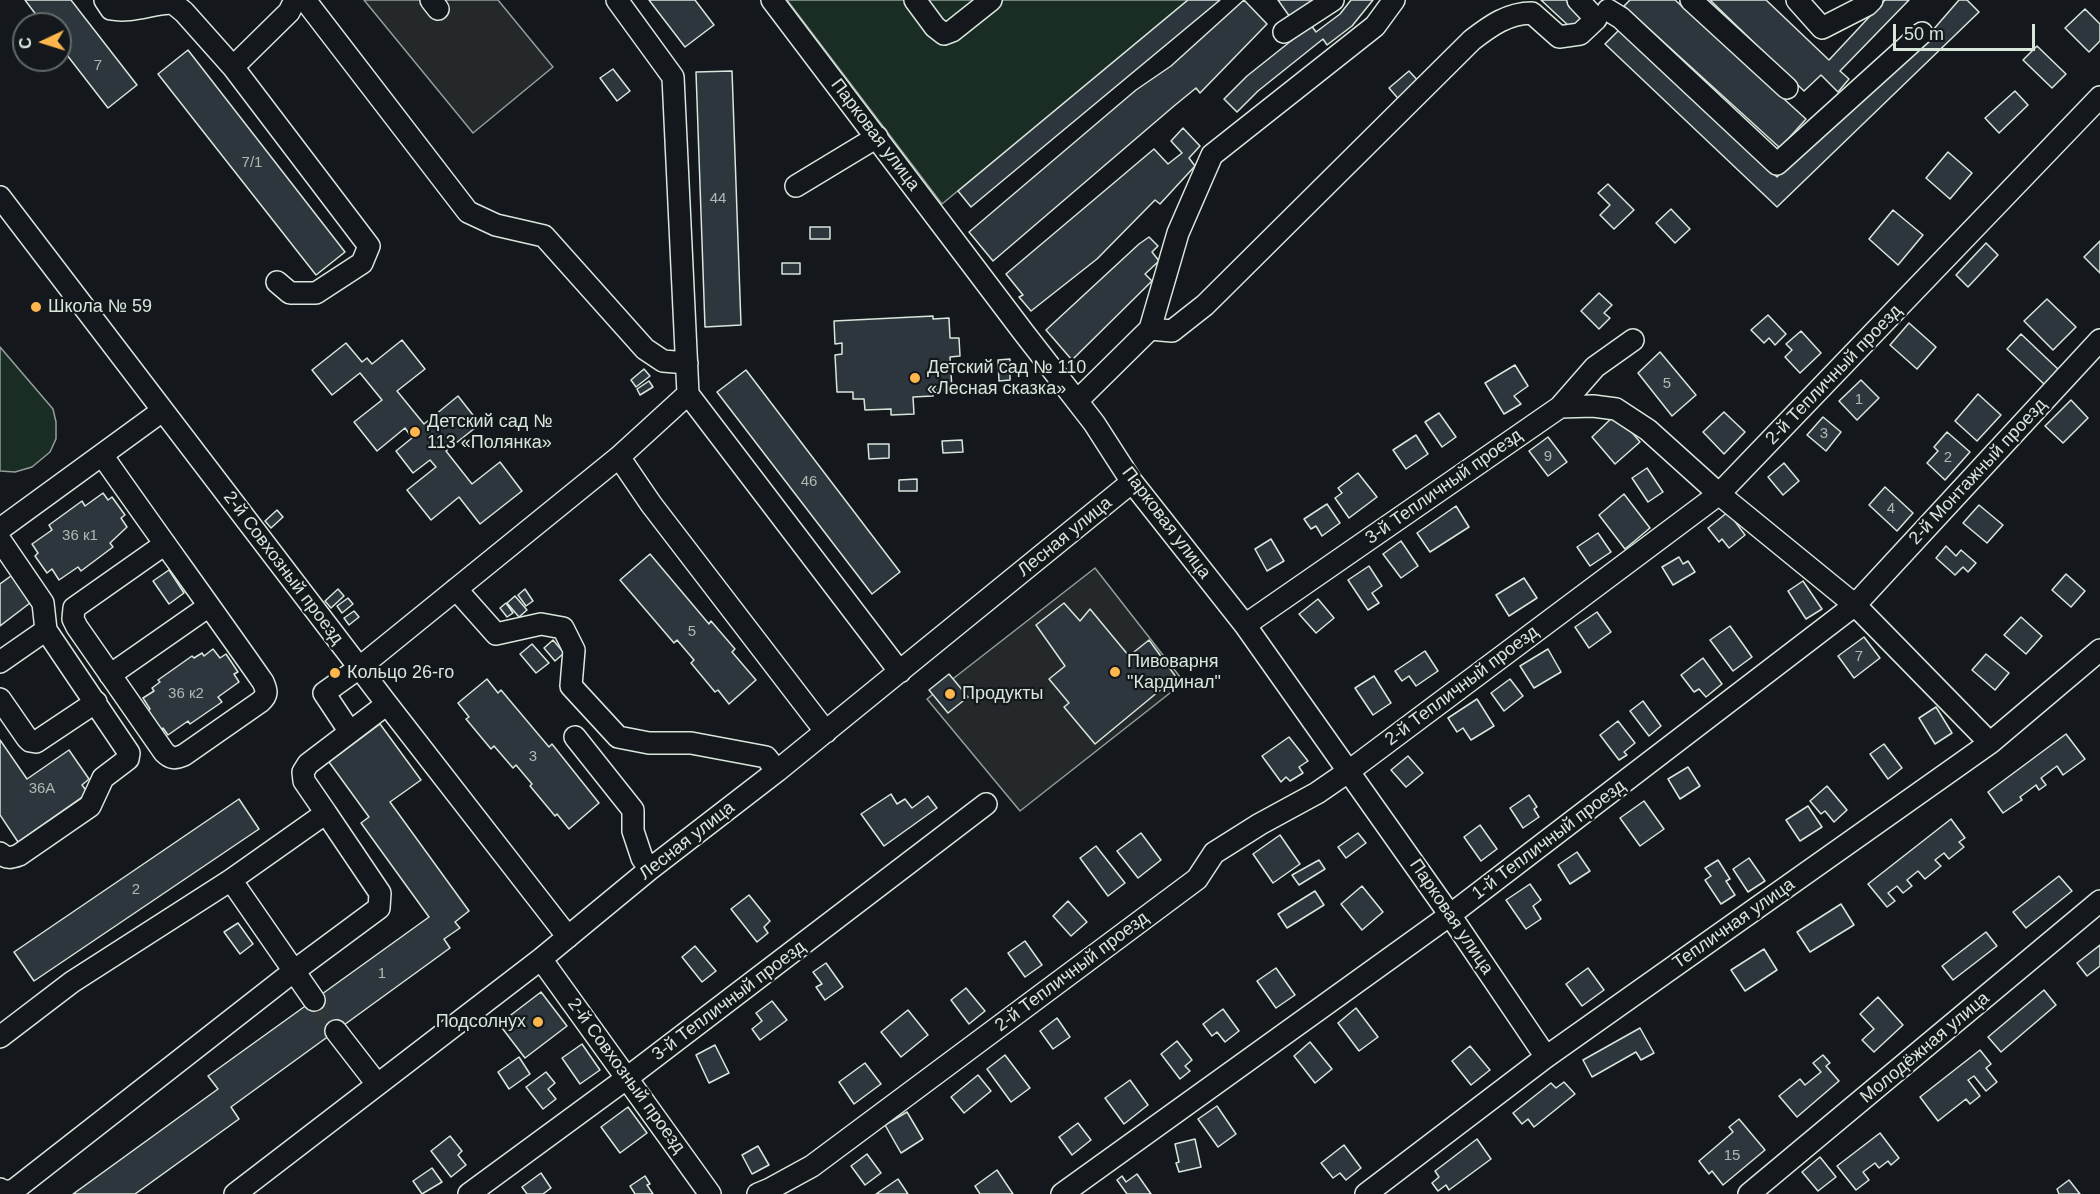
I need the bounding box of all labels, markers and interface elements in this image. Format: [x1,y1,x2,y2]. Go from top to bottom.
north arrow [12,12,72,72]
scale bar [1896,12,2038,50]
text: 50 m [1904,24,1944,44]
text: С [17,37,34,50]
house number: 7 [94,57,102,75]
street label: Парковая улица [826,75,924,195]
house number: 7/1 [242,154,262,172]
house number: 44 [710,190,726,208]
place label: Школа № 59 [48,296,152,318]
marker: Школа № 59 [29,300,43,314]
street label: 2-й Тепличный проезд [1761,300,1907,450]
place label: Детский сад № 110 «Лесная сказка» [927,357,1086,400]
marker: Детский сад № 110 «Лесная сказка» [908,371,922,385]
house number: 5 [1663,375,1671,393]
house number: 1 [1855,391,1863,409]
street label: 2-й Монтажный проезд [1905,394,2051,550]
place label: Детский сад № 113 «Полянка» [427,411,552,454]
marker: Детский сад № 113 «Полянка» [408,425,422,439]
street label: 3-й Тепличный проезд [1361,425,1527,549]
house number: 3 [1820,425,1828,443]
house number: 9 [1544,448,1552,466]
house number: 2 [1944,449,1952,467]
street label: Парковая улица [1117,463,1215,583]
house number: 46 [801,473,817,491]
street label: 2-й Совхозный проезд [218,487,348,649]
street label: Лесная улица [1014,492,1116,582]
house number: 4 [1887,500,1895,518]
house number: 36 к1 [62,527,98,545]
street label: 2-й Тепличный проезд [1381,621,1543,751]
house number: 5 [688,623,696,641]
house number: 7 [1855,648,1863,666]
place label: Пивоварня "Кардинал" [1127,651,1221,694]
place label: Кольцо 26-го [347,662,454,684]
marker: Пивоварня "Кардинал" [1108,665,1122,679]
marker: Кольцо 26-го [328,666,342,680]
place label: Продукты [962,683,1043,705]
house number: 36 к2 [168,685,204,703]
marker: Продукты [943,687,957,701]
house number: 3 [529,748,537,766]
street label: 1-й Тепличный проезд [1468,775,1630,905]
house number: 36А [29,780,55,798]
street label: Лесная улица [635,797,739,885]
street label: Парковая улица [1404,855,1498,979]
street label: Тепличная улица [1669,874,1799,974]
house number: 2 [132,881,140,899]
street label: 2-й Тепличный проезд [991,907,1153,1037]
street label: 3-й Тепличный проезд [648,936,810,1066]
house number: 1 [378,965,386,983]
street label: Молодёжная улица [1856,988,1994,1108]
street label: 2-й Совхозный проезд [563,994,689,1158]
place label: Подсолнух [436,1011,526,1033]
marker: Подсолнух [531,1015,545,1029]
house number: 15 [1724,1147,1740,1165]

